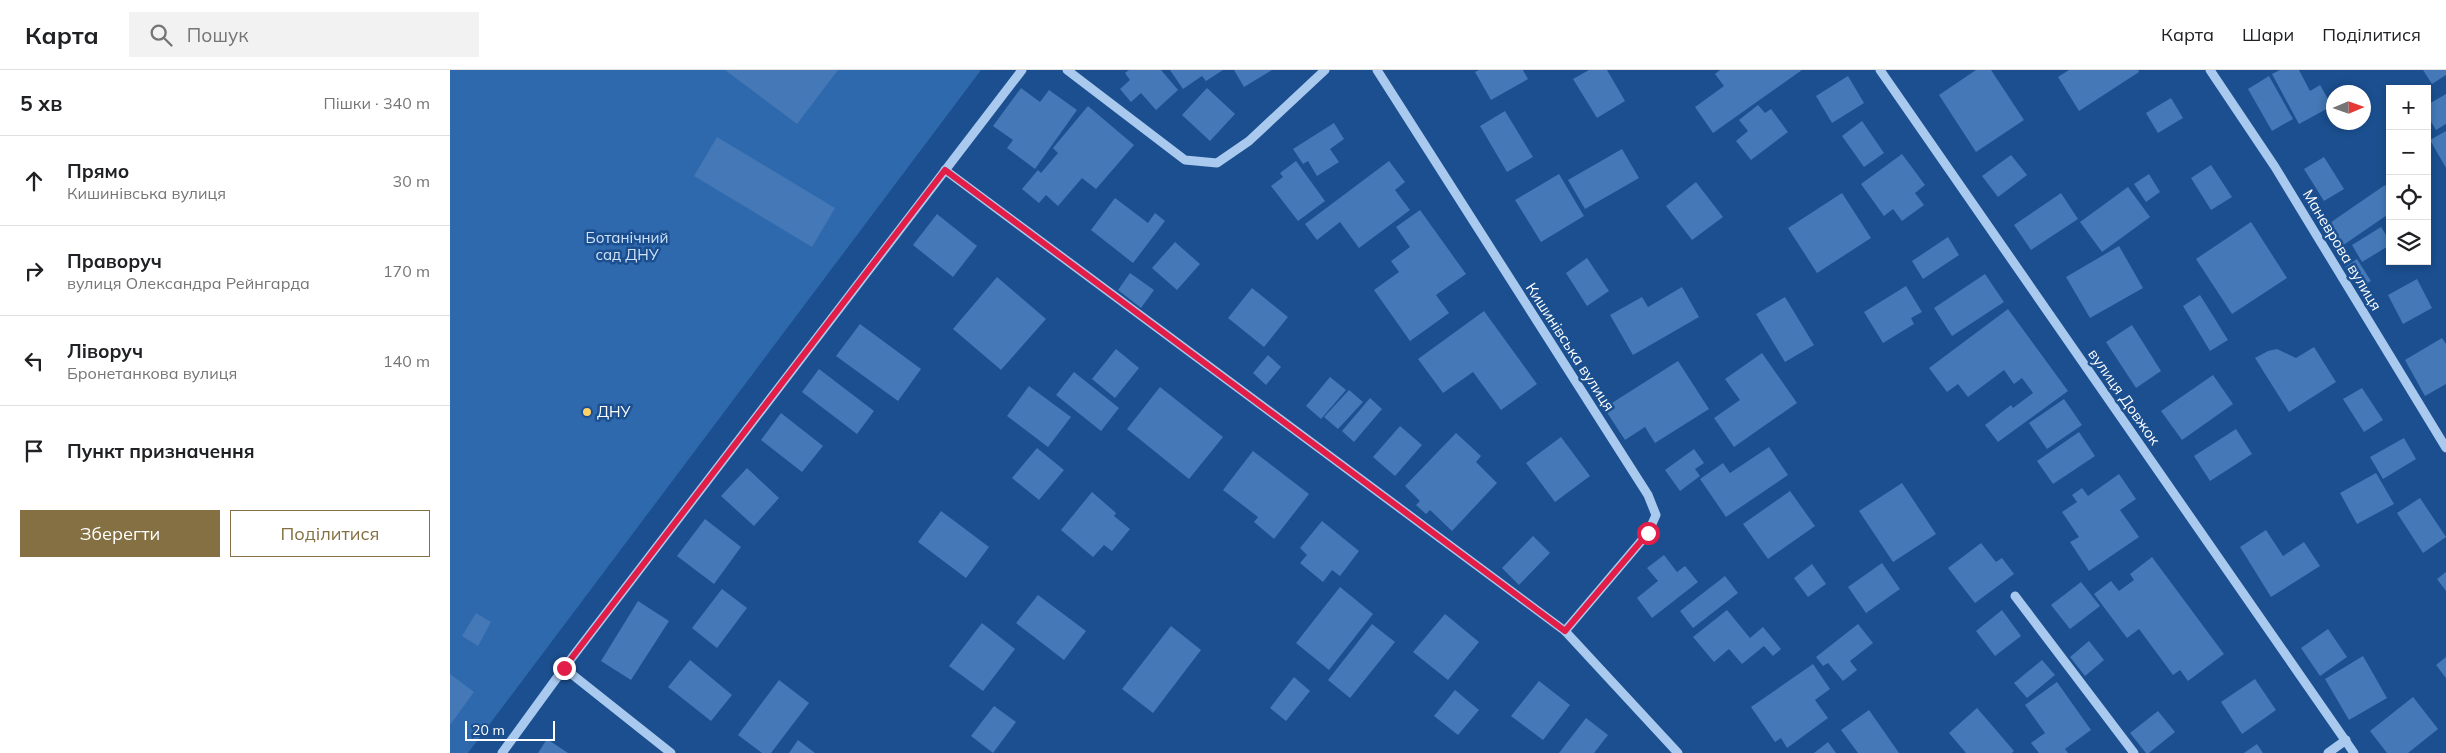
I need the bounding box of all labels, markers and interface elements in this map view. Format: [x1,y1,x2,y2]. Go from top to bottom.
search box [129,12,479,57]
text: Карта [25,20,99,50]
icon: search [147,21,175,49]
text: Пошук [187,23,248,47]
text: Карта [2161,23,2214,46]
text: Шари [2242,23,2294,46]
text: Поділитися [2322,23,2421,46]
north arrow [2326,85,2371,130]
map controls [2386,85,2431,265]
button: + [2386,85,2431,130]
text: 5 хв [20,90,62,116]
text: Пішки · 340 m [324,93,430,113]
button: − [2386,130,2431,175]
text: Прямо [67,159,129,183]
icon: ahead [20,167,48,195]
text: 30 m [393,171,430,191]
button: locate [2386,175,2431,220]
text: Кишинівська вулиця [67,183,226,203]
street label: Маневрова вулиця [2299,186,2386,314]
button: layers [2386,220,2431,265]
park label: Ботанічний сад ДНУ [586,228,668,264]
text: Праворуч [67,249,162,273]
icon: right [20,257,48,285]
text: 170 m [383,261,430,281]
text: вулиця Олександра Рейнгарда [67,273,310,293]
street label: Кишинівська вулиця [1522,279,1619,414]
text: Ліворуч [67,339,143,363]
street label: вулиця Довжок [2084,345,2165,449]
icon: left [20,347,48,375]
text: 140 m [383,351,430,371]
text: Бронетанкова вулиця [67,363,237,383]
place label: ДНУ [597,402,631,421]
marker: ДНУ [581,406,593,418]
icon: arrive [20,437,48,465]
text: Пункт призначення [67,439,255,463]
button: Зберегти [20,510,220,557]
button: Поділитися [230,510,430,557]
route start [1637,522,1660,545]
route end [553,657,576,680]
scale bar [465,718,555,741]
text: 20 m [472,721,505,739]

